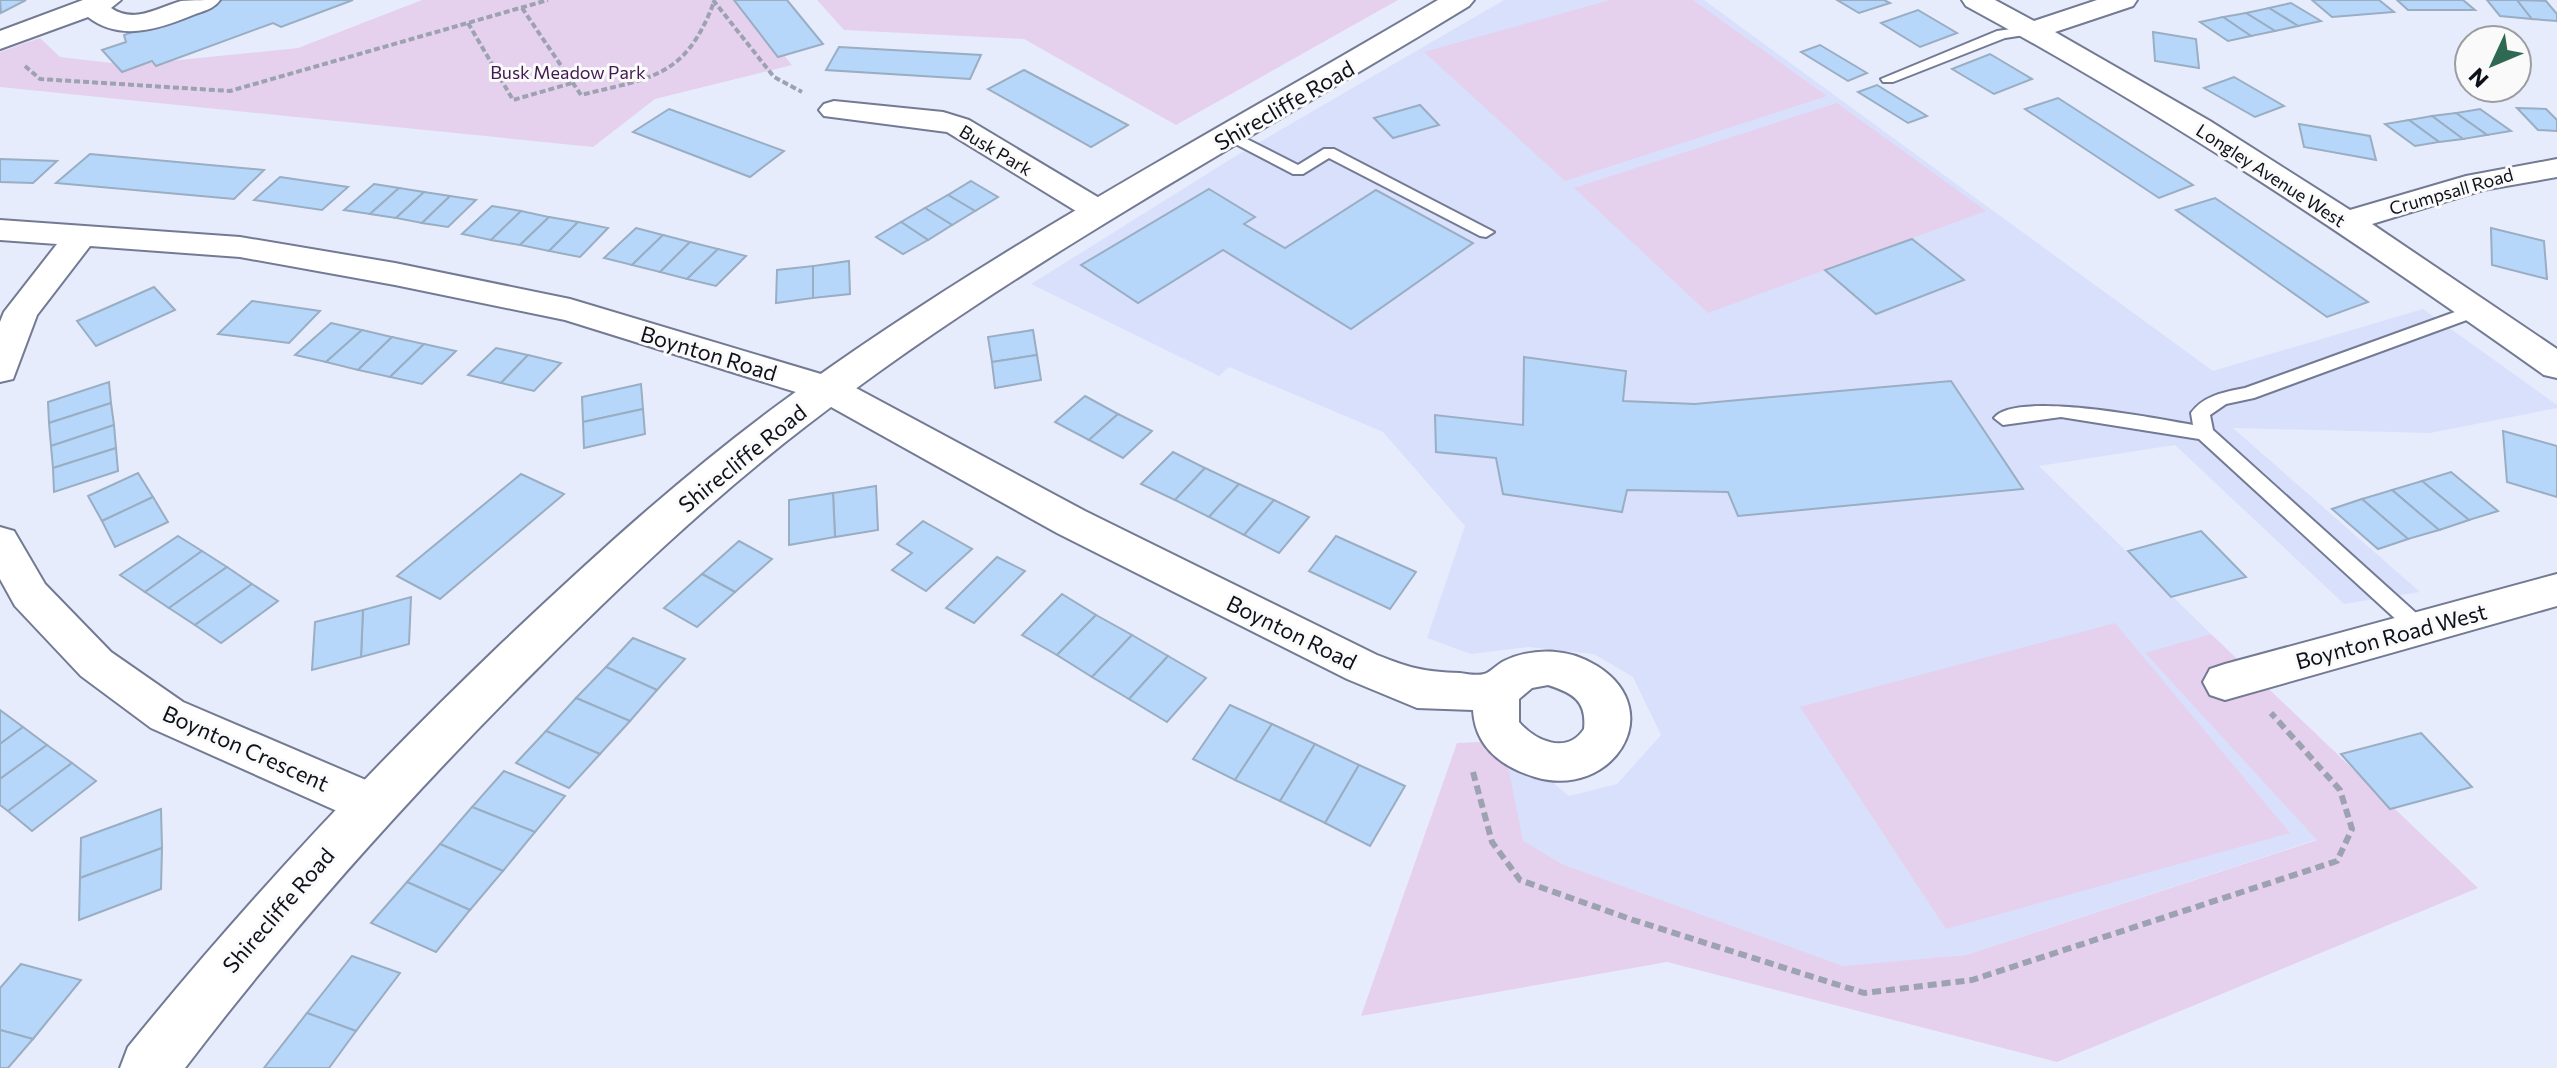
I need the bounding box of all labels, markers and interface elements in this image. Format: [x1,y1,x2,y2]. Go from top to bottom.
north arrow [2453,24,2533,104]
street label: Shirecliffe Road [1209,54,1359,156]
park label: Busk Meadow Park [490,61,646,83]
text: N [2463,63,2494,94]
street label: Longley Avenue West [2192,119,2350,231]
street label: Busk Park [956,120,1036,180]
street label: Crumpsall Road [2386,163,2516,219]
street label: Boynton Road [638,319,780,387]
street label: Shirecliffe Road [673,398,811,518]
street label: Boynton Road [1223,589,1361,675]
street label: Boynton Road West [2292,597,2490,675]
street label: Boynton Crescent [159,699,333,797]
street label: Shirecliffe Road [216,842,340,978]

